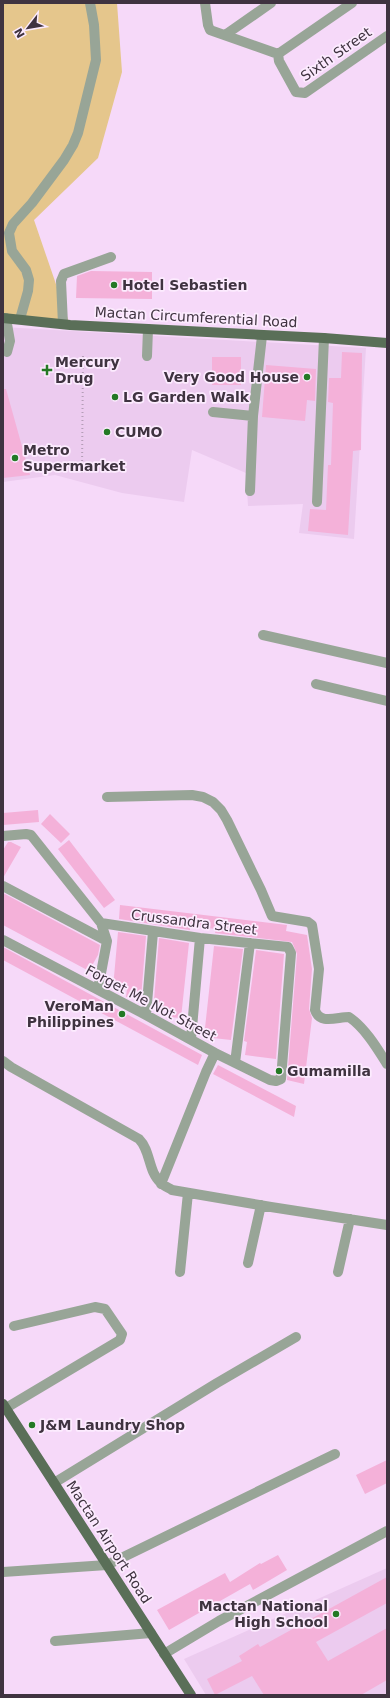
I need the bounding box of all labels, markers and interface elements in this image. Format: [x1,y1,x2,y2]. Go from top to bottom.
north arrow [8,8,48,48]
street label: Sixth Street [298,24,375,84]
text: N [12,26,28,40]
place label: Hotel Sebastien [122,277,248,293]
marker: Hotel Sebastien [109,280,119,290]
street label: Mactan Circumferential Road [94,304,298,330]
place label: Mercury Drug [55,354,120,386]
marker: Mercury Drug [42,365,52,375]
place label: Very Good House [164,369,299,385]
marker: Very Good House [302,372,312,382]
place label: LG Garden Walk [123,389,250,405]
marker: LG Garden Walk [110,392,120,402]
place label: CUMO [115,424,163,440]
marker: CUMO [102,427,112,437]
place label: Metro Supermarket [23,442,126,474]
marker: Metro Supermarket [10,453,20,463]
street label: Crussandra Street [130,906,258,938]
street label: Forget Me Not Street [83,962,220,1045]
place label: VeroMan Philippines [27,998,114,1030]
marker: VeroMan Philippines [117,1009,127,1019]
place label: Gumamilla [287,1063,371,1079]
marker: Gumamilla [274,1066,284,1076]
place label: J&M Laundry Shop [39,1417,185,1433]
marker: J&M Laundry Shop [27,1420,37,1430]
street label: Mactan Airport Road [63,1478,155,1606]
place label: Mactan National High School [199,1598,328,1630]
marker: Mactan National High School [331,1609,341,1619]

